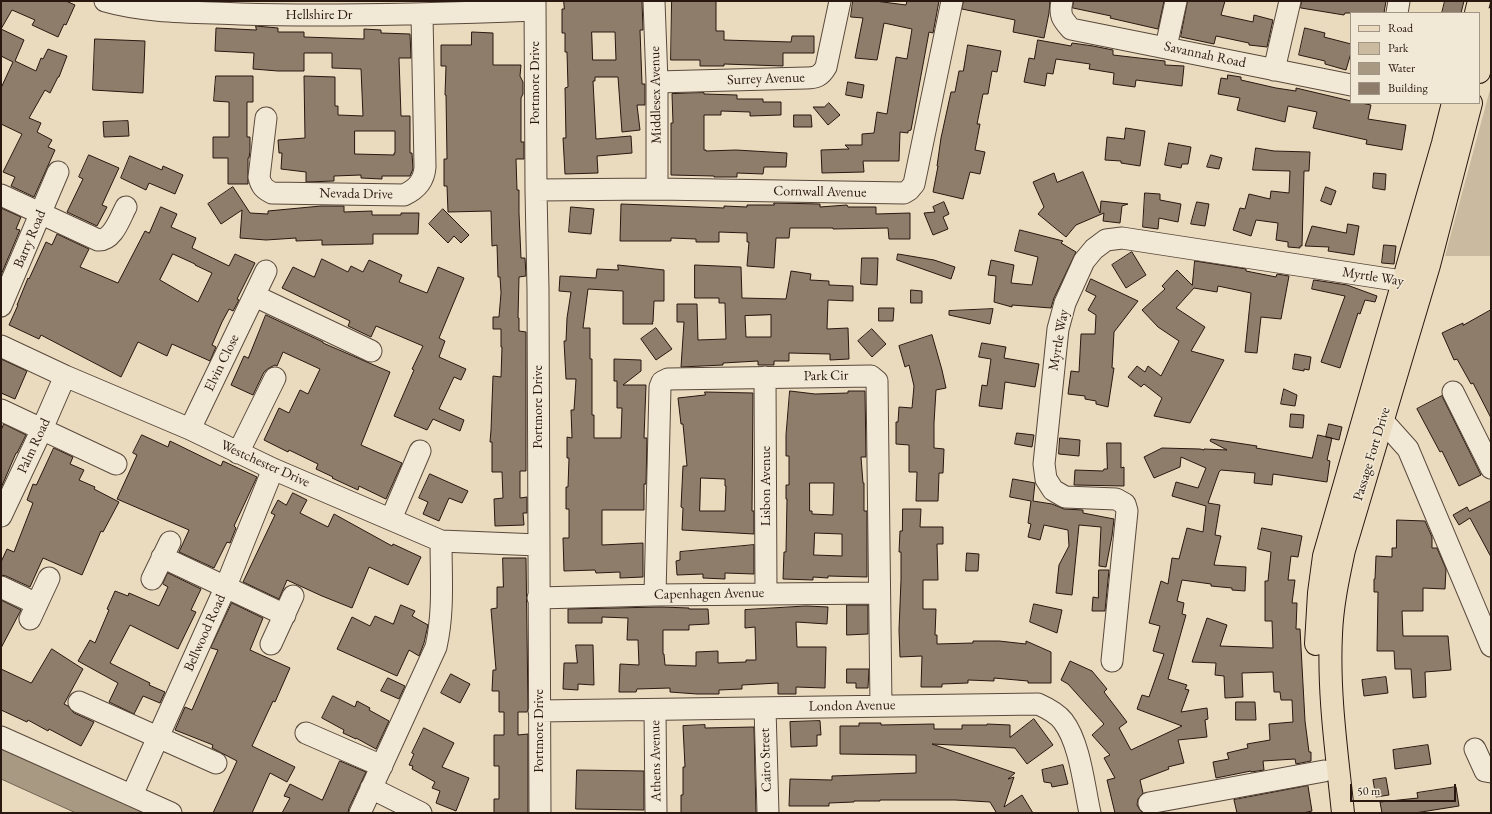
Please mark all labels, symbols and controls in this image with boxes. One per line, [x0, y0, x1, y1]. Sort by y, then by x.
street label: Hellshire Dr [286, 7, 352, 23]
legend [1350, 12, 1480, 104]
text: Road [1388, 20, 1413, 36]
street label: Savannah Road [1163, 38, 1247, 72]
text: Park [1388, 40, 1408, 56]
street label: Portmore Drive [527, 41, 543, 125]
street label: Middlesex Avenue [647, 46, 665, 144]
text: Water [1388, 60, 1415, 76]
street label: Surrey Avenue [727, 69, 805, 89]
text: Building [1388, 80, 1428, 96]
street label: Cornwall Avenue [773, 183, 867, 201]
street label: Nevada Drive [319, 185, 393, 203]
street label: Barry Road [10, 207, 50, 271]
street label: Myrtle Way [1341, 264, 1405, 290]
street label: Myrtle Way [1045, 308, 1073, 372]
street label: Elvin Close [201, 332, 243, 394]
street label: Portmore Drive [530, 365, 546, 449]
street label: Park Cir [804, 367, 848, 385]
street label: Passage Fort Drive [1350, 405, 1394, 503]
street label: Palm Road [14, 416, 54, 476]
street label: Westchester Drive [218, 437, 312, 491]
street label: Lisbon Avenue [758, 446, 774, 526]
street label: Capenhagen Avenue [654, 585, 764, 603]
street label: Bellwood Road [181, 592, 229, 674]
street label: Portmore Drive [531, 689, 547, 773]
street label: London Avenue [808, 697, 896, 715]
street label: Athens Avenue [647, 720, 665, 802]
street label: Cairo Street [756, 728, 776, 792]
scale bar [1352, 776, 1458, 802]
text: 50 m [1357, 783, 1380, 799]

